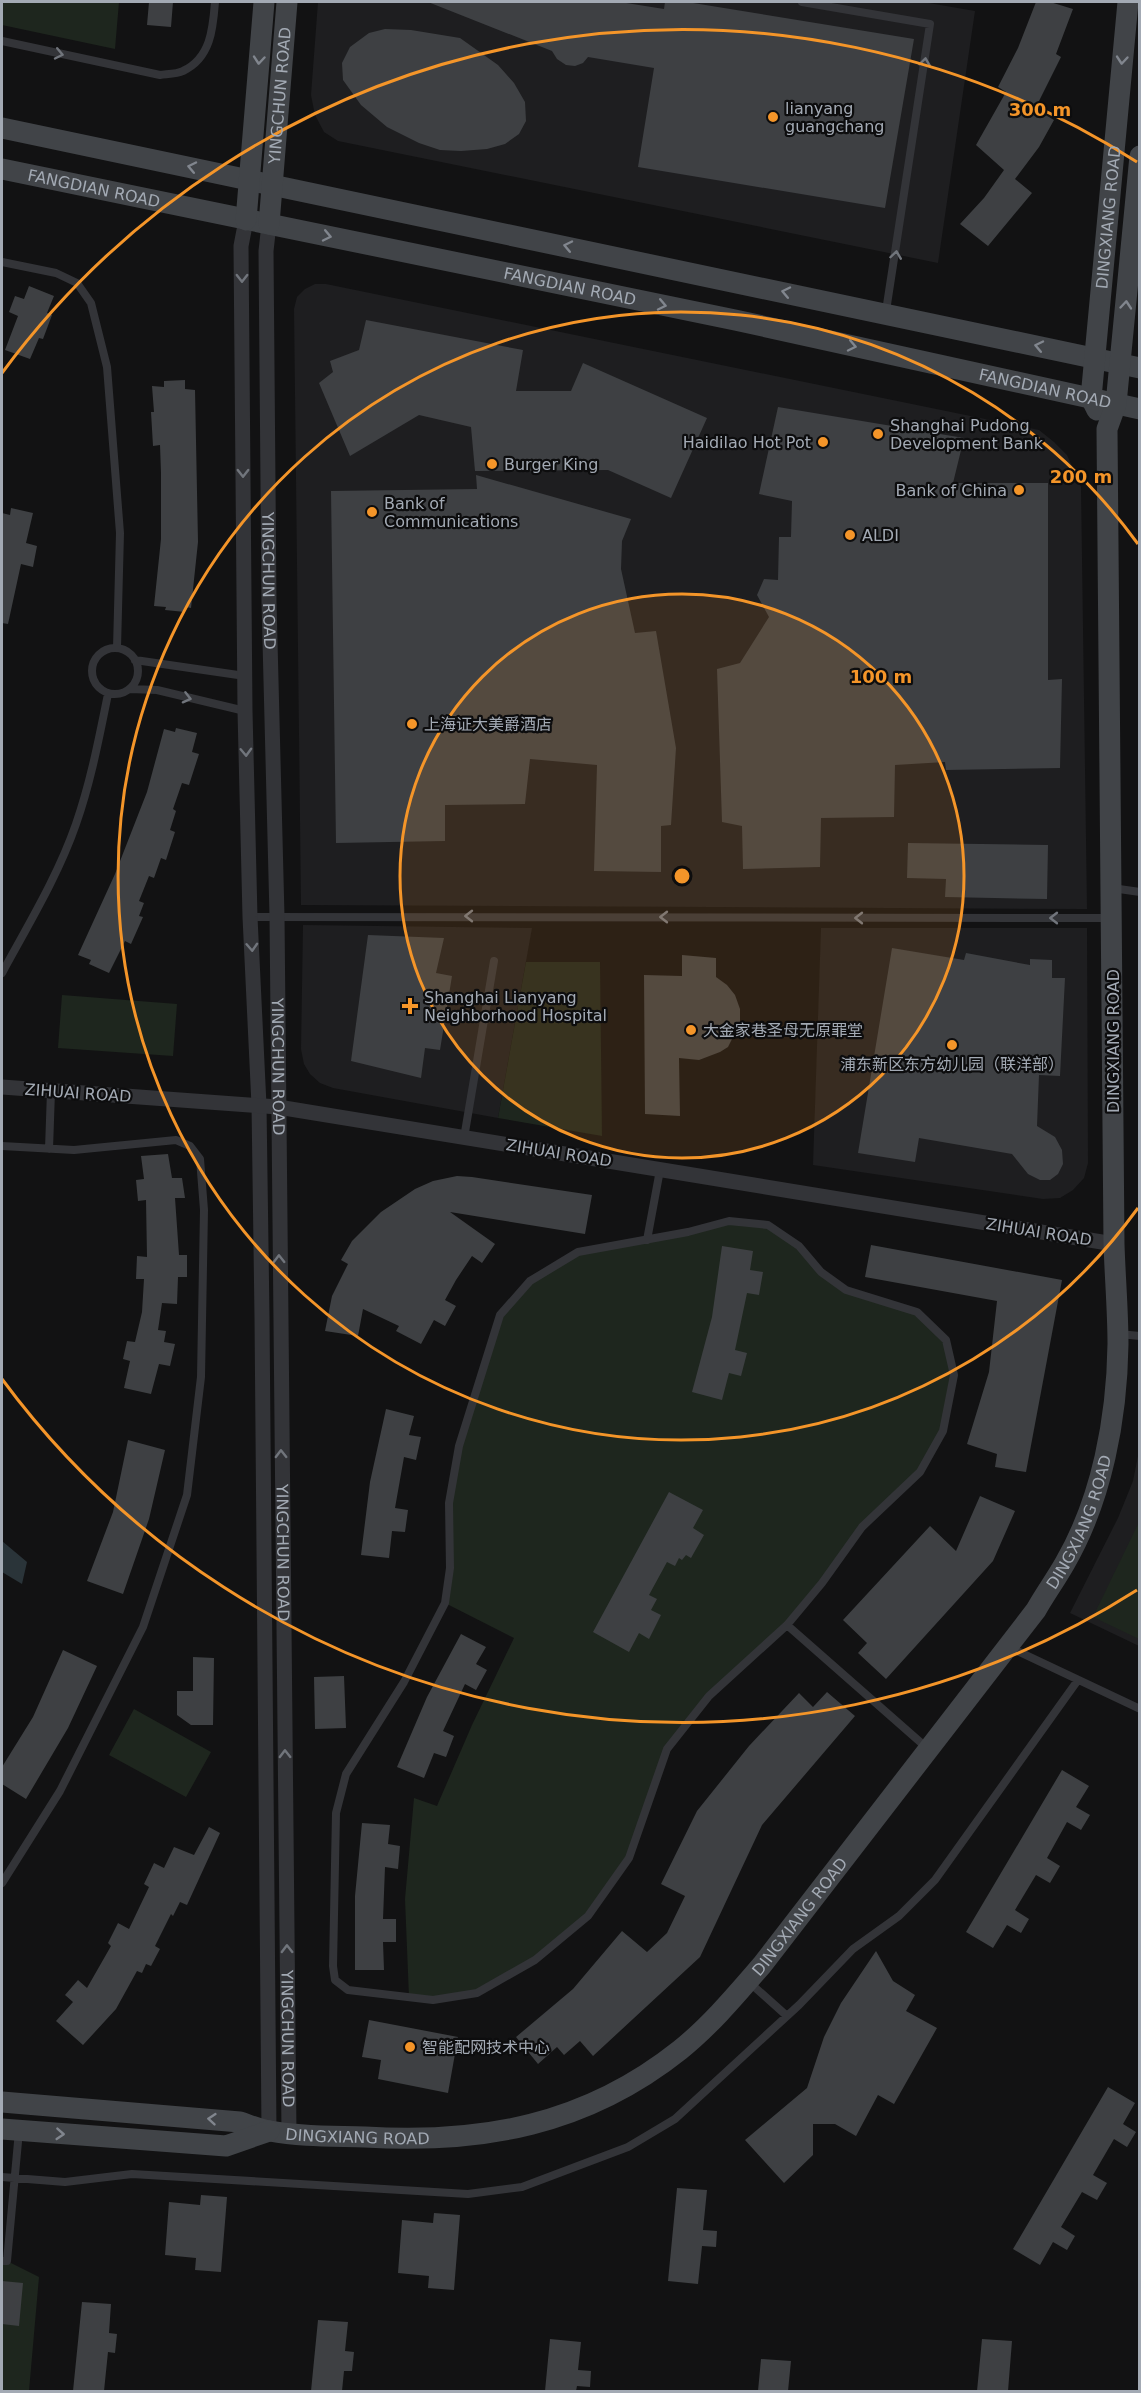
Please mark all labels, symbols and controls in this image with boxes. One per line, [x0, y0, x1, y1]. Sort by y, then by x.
street label: YINGCHUN ROAD [264, 26, 294, 166]
one-way arrow [53, 46, 63, 59]
one-way arrow [253, 55, 266, 64]
one-way arrow [1116, 55, 1129, 64]
one-way arrow [918, 58, 930, 67]
place label: lianyang guangchang [785, 99, 884, 136]
text: 300 m [1009, 99, 1071, 120]
marker: lianyang guangchang [766, 110, 780, 124]
street label: DINGXIANG ROAD [1092, 145, 1124, 290]
one-way arrow [187, 161, 197, 174]
street label: FANGDIAN ROAD [26, 165, 162, 211]
one-way arrow [321, 229, 331, 242]
one-way arrow [563, 240, 573, 253]
one-way arrow [889, 251, 902, 261]
street label: FANGDIAN ROAD [502, 263, 638, 309]
one-way arrow [235, 273, 248, 282]
one-way arrow [782, 286, 792, 299]
one-way arrow [656, 298, 666, 311]
one-way arrow [1119, 300, 1132, 309]
one-way arrow [847, 339, 857, 352]
one-way arrow [1034, 340, 1044, 353]
street label: FANGDIAN ROAD [977, 364, 1113, 412]
place label: Shanghai Pudong Development Bank [890, 416, 1044, 453]
marker: Shanghai Pudong Development Bank [871, 427, 885, 441]
place label: Haidilao Hot Pot [683, 433, 811, 452]
marker: Haidilao Hot Pot [816, 435, 830, 449]
place label: Burger King [504, 455, 598, 474]
marker: Burger King [485, 457, 499, 471]
text: 200 m [1050, 466, 1112, 487]
one-way arrow [237, 468, 249, 477]
place label: Bank of China [896, 481, 1007, 500]
marker: Bank of China [1012, 483, 1026, 497]
place label: Bank of Communications [384, 494, 518, 531]
marker: Bank of Communications [365, 505, 379, 519]
street label: YINGCHUN ROAD [259, 511, 280, 650]
place label: ALDI [862, 526, 899, 545]
marker: ALDI [843, 528, 857, 542]
text: 100 m [850, 666, 912, 687]
one-way arrow [182, 690, 192, 703]
place label: 上海证大美爵酒店 [424, 715, 552, 734]
marker: 上海证大美爵酒店 [405, 717, 419, 731]
one-way arrow [240, 747, 253, 756]
centre of rings [672, 866, 692, 886]
one-way arrow [464, 910, 473, 923]
one-way arrow [659, 911, 668, 923]
one-way arrow [854, 912, 863, 924]
one-way arrow [1049, 912, 1058, 924]
one-way arrow [245, 942, 258, 951]
street label: DINGXIANG ROAD [1104, 969, 1123, 1113]
place label: Shanghai Lianyang Neighborhood Hospital [424, 988, 607, 1025]
street label: YINGCHUN ROAD [268, 997, 289, 1136]
marker: Shanghai Lianyang Neighborhood Hospital [401, 997, 419, 1015]
place label: 大金家巷圣母无原罪堂 [703, 1021, 863, 1040]
marker: 大金家巷圣母无原罪堂 [684, 1023, 698, 1037]
marker: 浦东新区东方幼儿园（联洋部） [945, 1038, 959, 1052]
place label: 浦东新区东方幼儿园（联洋部） [840, 1055, 1064, 1074]
street label: ZIHUAI ROAD [24, 1080, 132, 1106]
street label: ZIHUAI ROAD [505, 1135, 613, 1171]
street label: ZIHUAI ROAD [985, 1214, 1093, 1250]
one-way arrow [273, 1254, 285, 1263]
one-way arrow [275, 1449, 287, 1458]
street label: DINGXIANG ROAD [1042, 1453, 1115, 1592]
street label: YINGCHUN ROAD [273, 1483, 293, 1622]
one-way arrow [279, 1749, 291, 1758]
street label: DINGXIANG ROAD [748, 1854, 851, 1979]
one-way arrow [281, 1944, 293, 1953]
street label: YINGCHUN ROAD [278, 1969, 298, 2108]
place label: 智能配网技术中心 [422, 2038, 550, 2057]
marker: 智能配网技术中心 [403, 2040, 417, 2054]
one-way arrow [207, 2113, 216, 2126]
street label: DINGXIANG ROAD [284, 2124, 430, 2148]
one-way arrow [55, 2127, 64, 2140]

